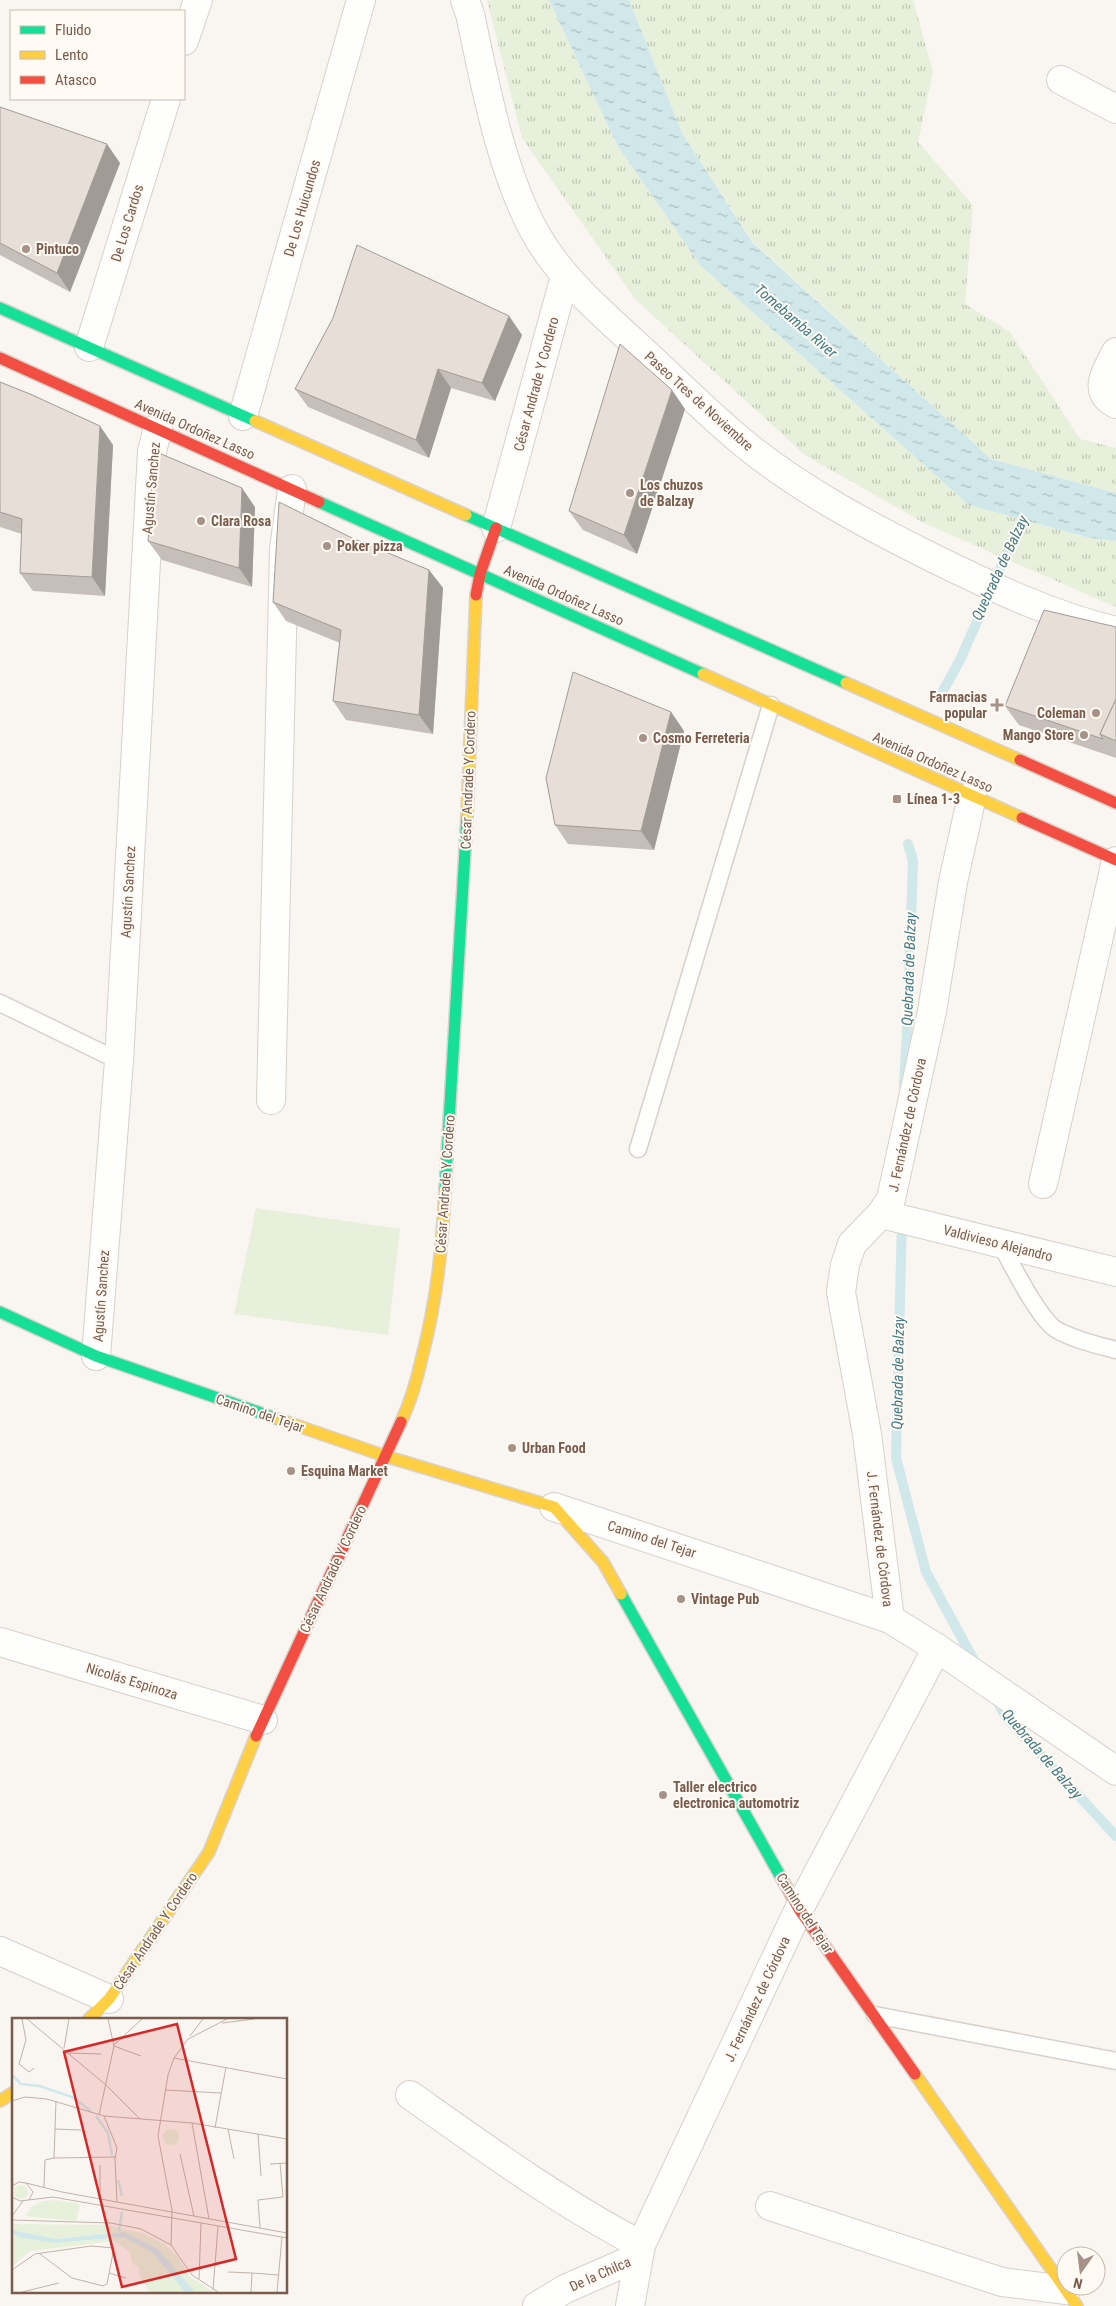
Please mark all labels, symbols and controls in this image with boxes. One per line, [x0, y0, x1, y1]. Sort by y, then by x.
legend [10, 10, 185, 100]
text: Fluido [55, 21, 91, 39]
text: Lento [55, 46, 88, 64]
text: Atasco [55, 71, 96, 89]
street label: De Los Huicundos [281, 158, 323, 258]
street label: De Los Cardos [108, 182, 146, 264]
place label: Pintuco [36, 241, 79, 257]
marker: Pintuco [20, 243, 32, 255]
water label: Tomebamba River [751, 280, 841, 362]
street label: César Andrade Y Cordero [510, 315, 562, 453]
street label: Paseo Tres de Noviembre [641, 348, 757, 454]
street label: Avenida Ordoñez Lasso [133, 395, 257, 463]
street label: Agustín Sanchez [139, 441, 163, 535]
place label: Los chuzos de Balzay [640, 477, 703, 509]
marker: Los chuzos de Balzay [624, 487, 636, 499]
water label: Quebrada de Balzay [968, 512, 1033, 623]
place label: Clara Rosa [211, 513, 271, 529]
marker: Clara Rosa [195, 515, 207, 527]
place label: Poker pizza [337, 538, 403, 554]
marker: Poker pizza [321, 540, 333, 552]
street label: Avenida Ordoñez Lasso [502, 561, 626, 629]
place label: Farmacias popular [929, 689, 987, 721]
marker: Farmacias popular [991, 699, 1003, 711]
place label: Coleman [1037, 705, 1086, 721]
marker: Coleman [1090, 707, 1102, 719]
street label: César Andrade Y Cordero [458, 710, 478, 850]
place label: Mango Store [1003, 727, 1074, 743]
street label: Avenida Ordoñez Lasso [871, 728, 995, 796]
marker: Mango Store [1078, 729, 1090, 741]
place label: Cosmo Ferreteria [653, 730, 750, 746]
marker: Cosmo Ferreteria [637, 732, 649, 744]
place label: Línea 1-3 [907, 791, 960, 807]
marker: Línea 1-3 [891, 793, 903, 805]
street label: Agustín Sanchez [118, 846, 138, 938]
water label: Quebrada de Balzay [898, 911, 920, 1026]
street label: J. Fernández de Córdova [885, 1057, 929, 1193]
street label: César Andrade Y Cordero [432, 1114, 458, 1254]
street label: Valdivieso Alejandro [941, 1222, 1055, 1264]
street label: Agustín Sanchez [90, 1249, 112, 1343]
water label: Quebrada de Balzay [888, 1315, 908, 1430]
street label: Camino del Tejar [214, 1390, 306, 1436]
place label: Urban Food [522, 1440, 586, 1456]
marker: Urban Food [506, 1442, 518, 1454]
place label: Esquina Market [301, 1463, 388, 1479]
marker: Esquina Market [285, 1465, 297, 1477]
street label: J. Fernández de Córdova [864, 1470, 896, 1608]
street label: César Andrade Y Cordero [296, 1503, 370, 1635]
street label: Camino del Tejar [606, 1517, 698, 1561]
place label: Vintage Pub [691, 1591, 759, 1607]
marker: Vintage Pub [675, 1593, 687, 1605]
street label: Nicolás Espinoza [84, 1659, 180, 1703]
water label: Quebrada de Balzay [998, 1705, 1087, 1803]
place label: Taller electrico electronica automotriz [673, 1779, 799, 1811]
marker: Taller electrico electronica automotriz [657, 1789, 669, 1801]
street label: César Andrade Y Cordero [110, 1869, 200, 1993]
street label: Camino del Tejar [773, 1870, 837, 1956]
street label: J. Fernández de Córdova [721, 1934, 793, 2064]
inset map [12, 2018, 288, 2294]
north arrow [1056, 2246, 1106, 2296]
street label: De la Chilca [567, 2253, 633, 2295]
text: N [1072, 2275, 1084, 2292]

